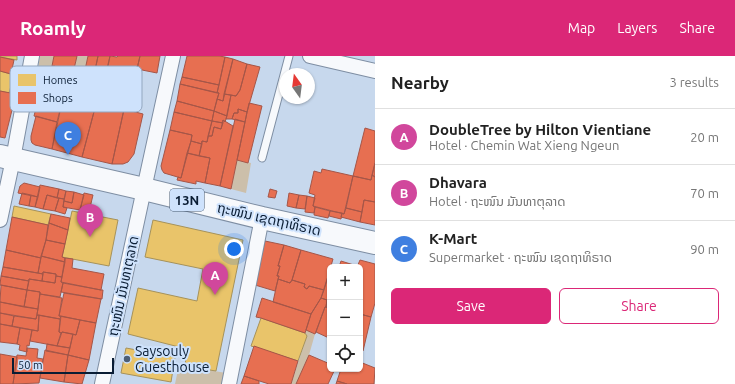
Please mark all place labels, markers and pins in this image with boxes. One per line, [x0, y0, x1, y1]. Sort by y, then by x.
pin: C [55, 122, 81, 155]
pin: B [77, 204, 103, 237]
pin: A [202, 262, 228, 295]
place label: Saysouly Guesthouse [135, 343, 210, 375]
marker: Saysouly Guesthouse [122, 354, 132, 364]

